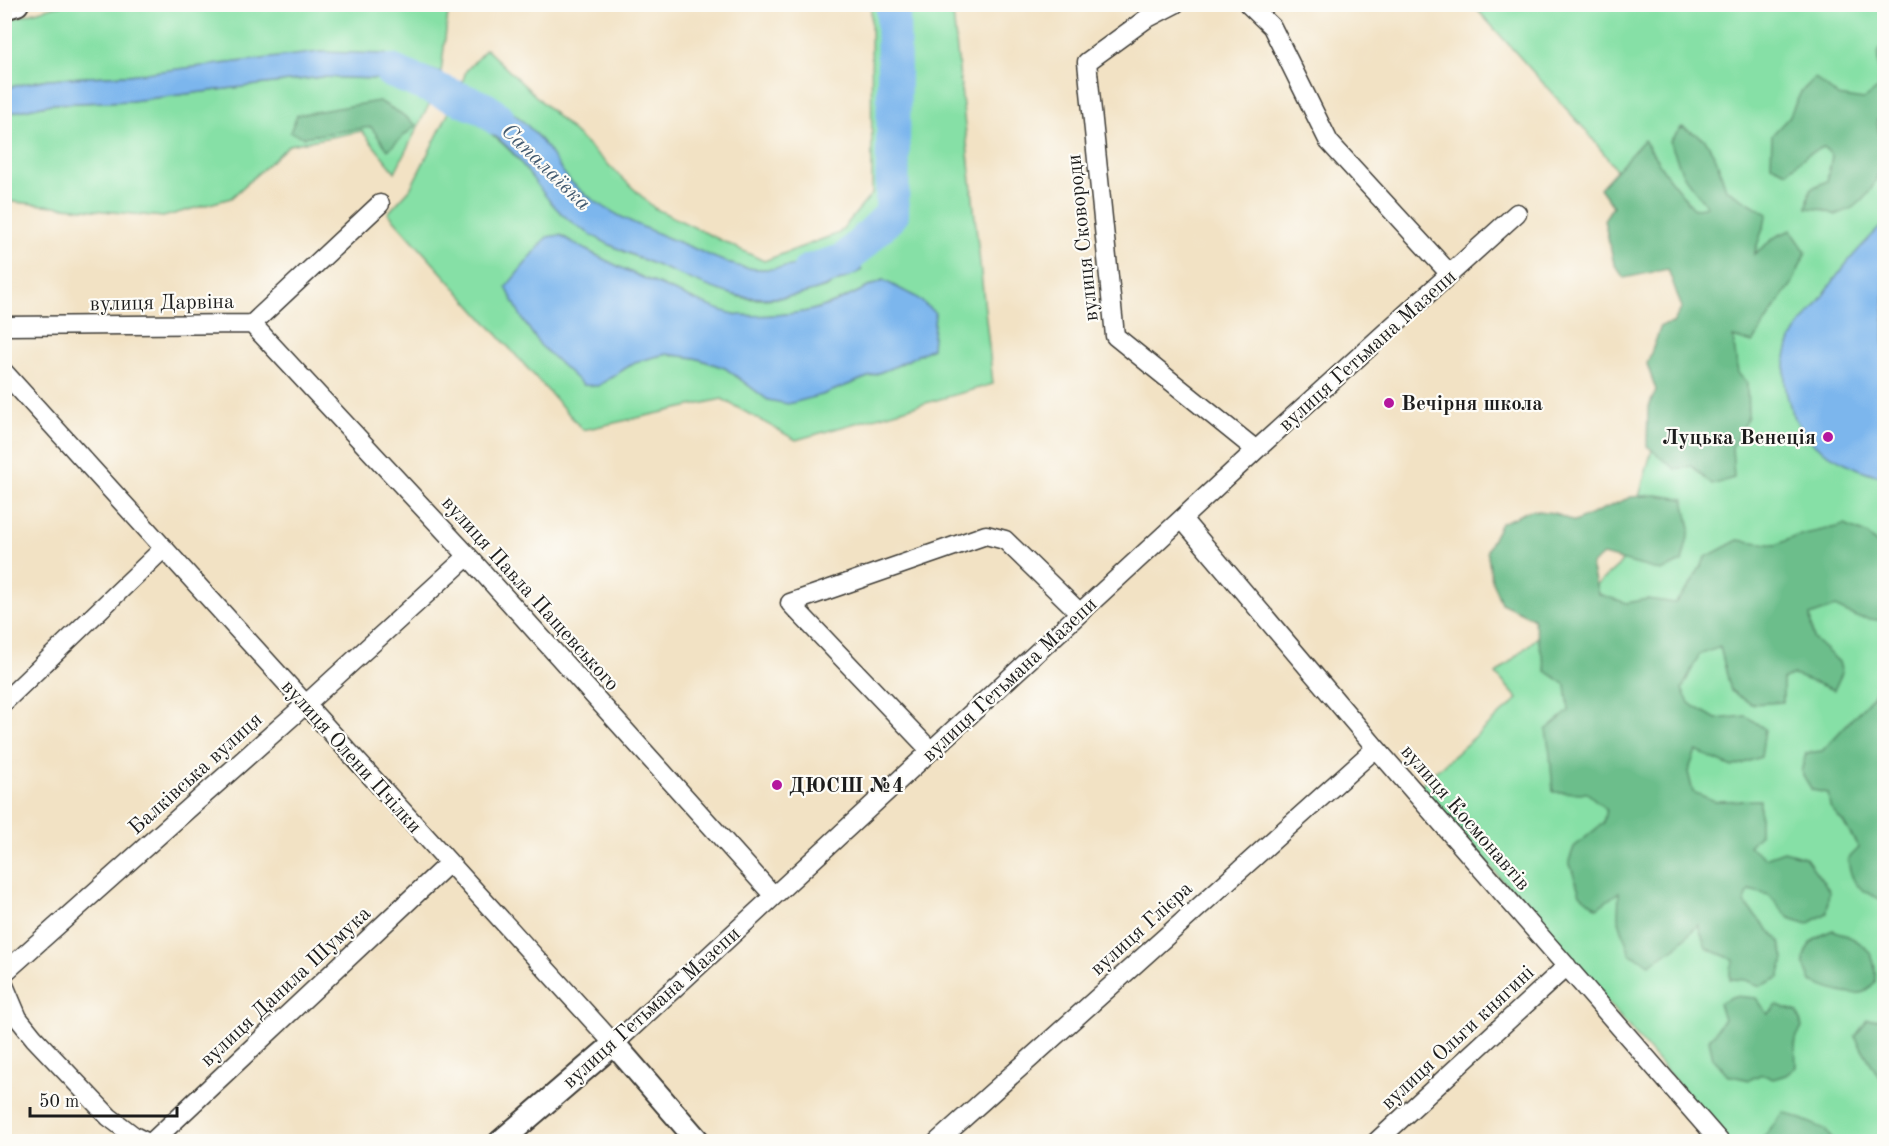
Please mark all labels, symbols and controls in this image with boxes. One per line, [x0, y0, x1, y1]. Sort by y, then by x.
water label: Сапалаївка [497, 120, 595, 215]
street label: вулиця Сковороди [1064, 153, 1103, 323]
street label: вулиця Гетьмана Мазепи [1275, 266, 1461, 436]
street label: вулиця Дарвіна [90, 292, 235, 315]
place label: Вечірня школа [1401, 394, 1543, 415]
marker: Вечірня школа [1382, 396, 1396, 410]
place label: Луцька Венеція [1662, 428, 1816, 449]
marker: Луцька Венеція [1821, 430, 1835, 444]
street label: вулиця Павла Пащевського [437, 493, 623, 695]
street label: вулиця Гетьмана Мазепи [919, 594, 1101, 766]
street label: вулиця Олени Пчілки [277, 676, 425, 838]
street label: Балківська вулиця [125, 709, 267, 839]
street label: вулиця Космонавтів [1396, 741, 1534, 895]
place label: ДЮСШ №4 [789, 776, 904, 797]
marker: ДЮСШ №4 [770, 778, 784, 792]
street label: вулиця Глієра [1087, 878, 1197, 980]
street label: вулиця Данила Шумука [197, 903, 375, 1071]
street label: вулиця Гетьмана Мазепи [559, 923, 745, 1093]
street label: вулиця Ольги княгині [1378, 962, 1538, 1114]
scale bar [30, 1080, 177, 1118]
text: 50 m [39, 1093, 79, 1111]

